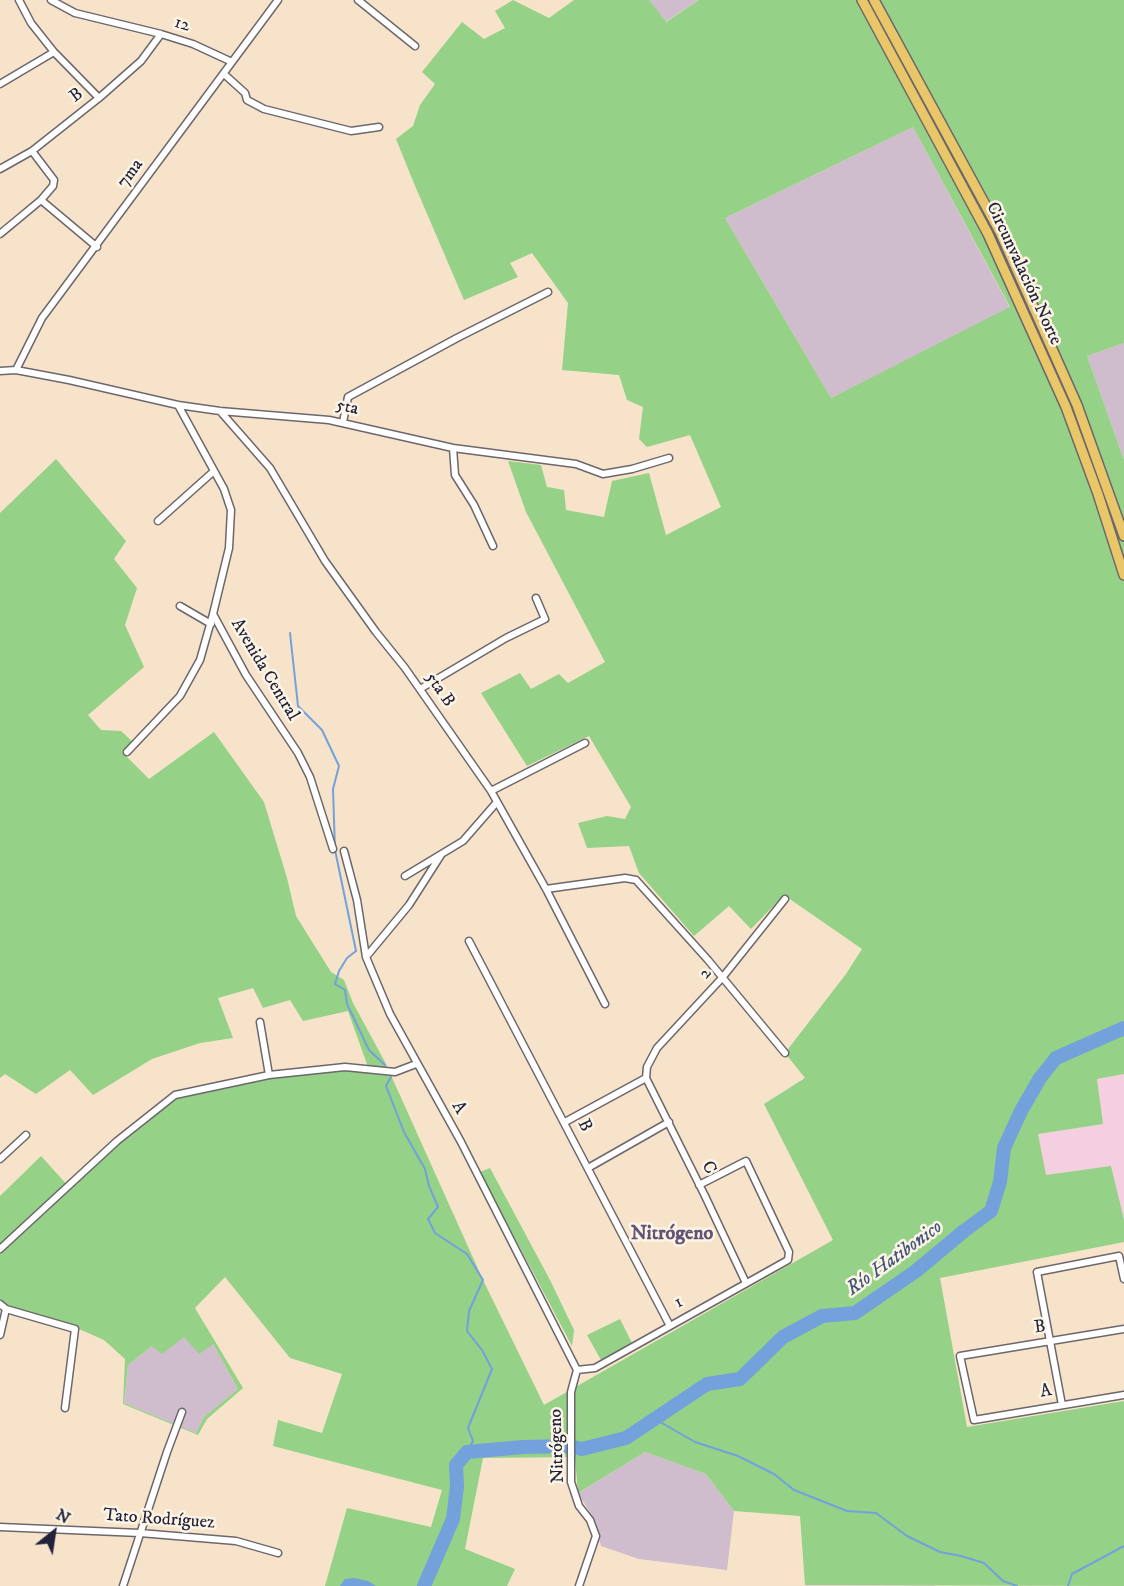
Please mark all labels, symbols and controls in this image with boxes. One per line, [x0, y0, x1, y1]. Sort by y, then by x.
street label: 12 [171, 12, 193, 38]
street label: B [66, 84, 88, 108]
street label: 7ma [113, 155, 149, 193]
street label: Circunvalación Norte [980, 199, 1066, 349]
street label: 5ta [334, 395, 360, 421]
street label: Avenida Central [225, 615, 303, 725]
street label: 5ta B [419, 668, 459, 712]
street label: 2 [695, 963, 717, 985]
street label: A [446, 1098, 470, 1118]
street label: B [572, 1116, 596, 1136]
street label: C [696, 1158, 720, 1178]
water label: Río Hatibonico [842, 1216, 948, 1302]
district label: Nitrógeno [631, 1223, 713, 1247]
street label: 1 [671, 1292, 687, 1314]
street label: B [1033, 1316, 1047, 1340]
street label: A [1038, 1380, 1054, 1404]
street label: Nitrógeno [546, 1408, 570, 1484]
north arrow [24, 1502, 84, 1562]
text: N [52, 1504, 74, 1528]
street label: Tato Rodríguez [103, 1505, 215, 1535]

